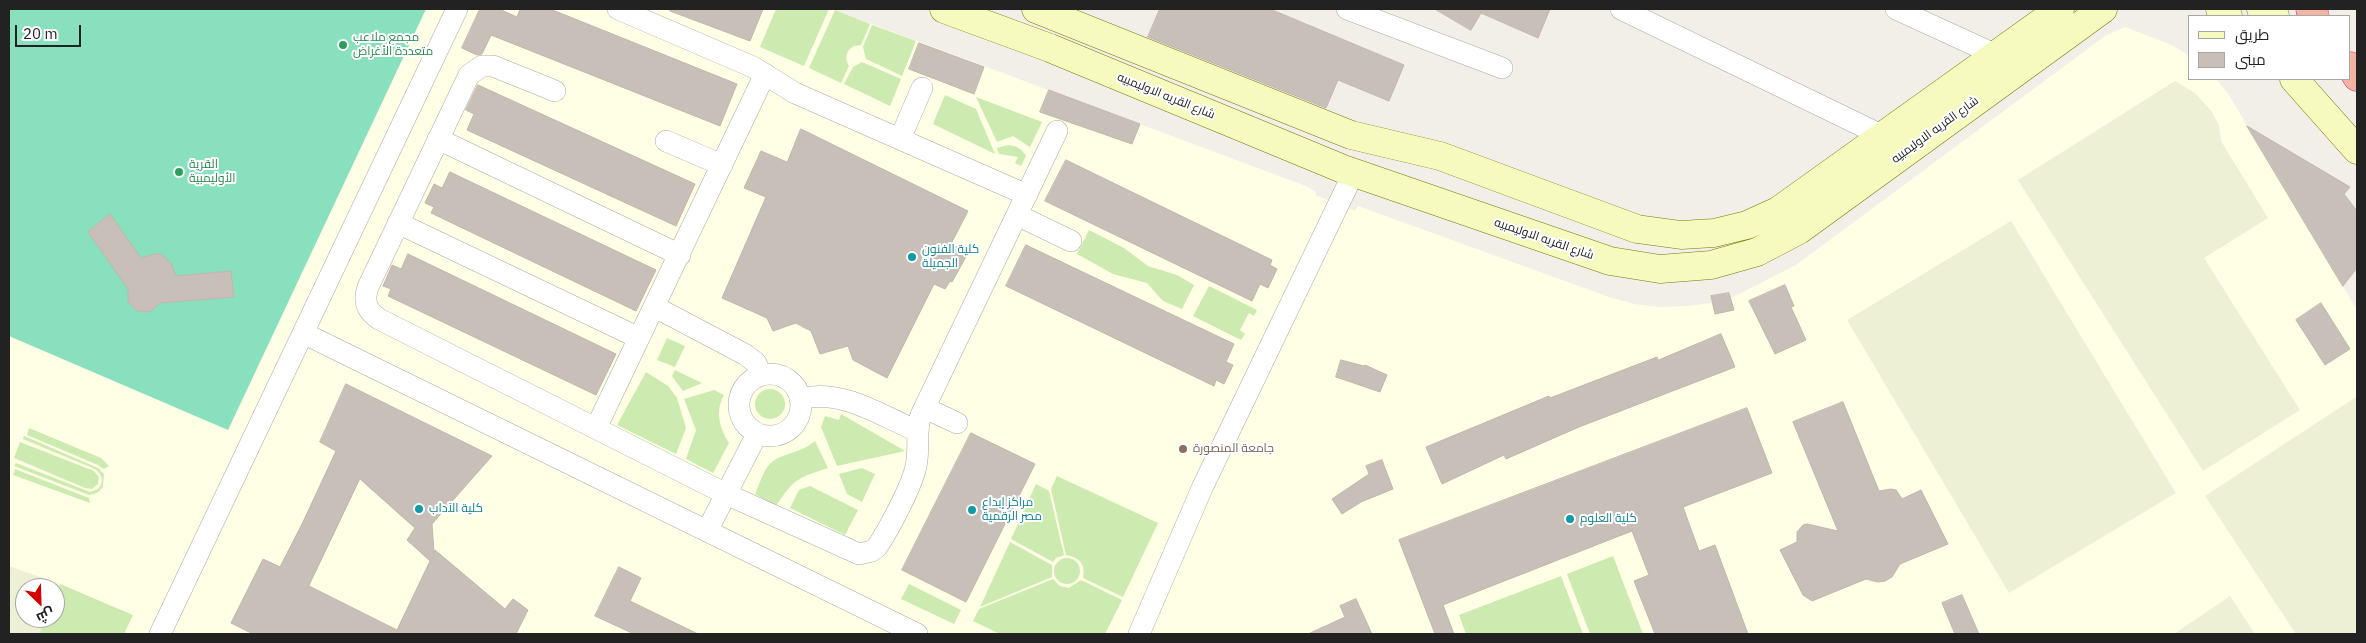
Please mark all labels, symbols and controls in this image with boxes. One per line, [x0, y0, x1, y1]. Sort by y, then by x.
scale bar [18, 15, 84, 47]
legend [2188, 15, 2351, 80]
text: 20 m [23, 24, 58, 43]
text: طريق [2235, 25, 2269, 44]
place label: مجمع ملاعب متعددة الأغراض [353, 31, 433, 59]
marker: مجمع ملاعب متعددة الأغراض [337, 39, 349, 51]
text: مبنى [2235, 50, 2266, 69]
street label: شارع القريه الاوليمبيه [1115, 70, 1217, 122]
street label: شارع القريه الاوليمبيه [1889, 94, 1981, 166]
place label: القرية الأوليمبية [189, 158, 235, 186]
marker: القرية الأوليمبية [173, 166, 185, 178]
street label: شارع القريه الاوليمبيه [1492, 215, 1596, 263]
place label: كلية الفنون الجميلة [922, 243, 979, 271]
marker: كلية الفنون الجميلة [906, 251, 918, 263]
place label: جامعة المنصورة [1193, 442, 1274, 456]
marker: جامعة المنصورة [1177, 443, 1189, 455]
place label: مراكز إبداع مصر الرقمية [982, 496, 1042, 524]
place label: كلية الآداب [429, 502, 483, 516]
marker: كلية الآداب [413, 503, 425, 515]
marker: مراكز إبداع مصر الرقمية [966, 504, 978, 516]
place label: كلية العلوم [1580, 512, 1637, 526]
marker: كلية العلوم [1564, 513, 1576, 525]
north arrow [15, 578, 65, 628]
text: ش [34, 604, 58, 628]

